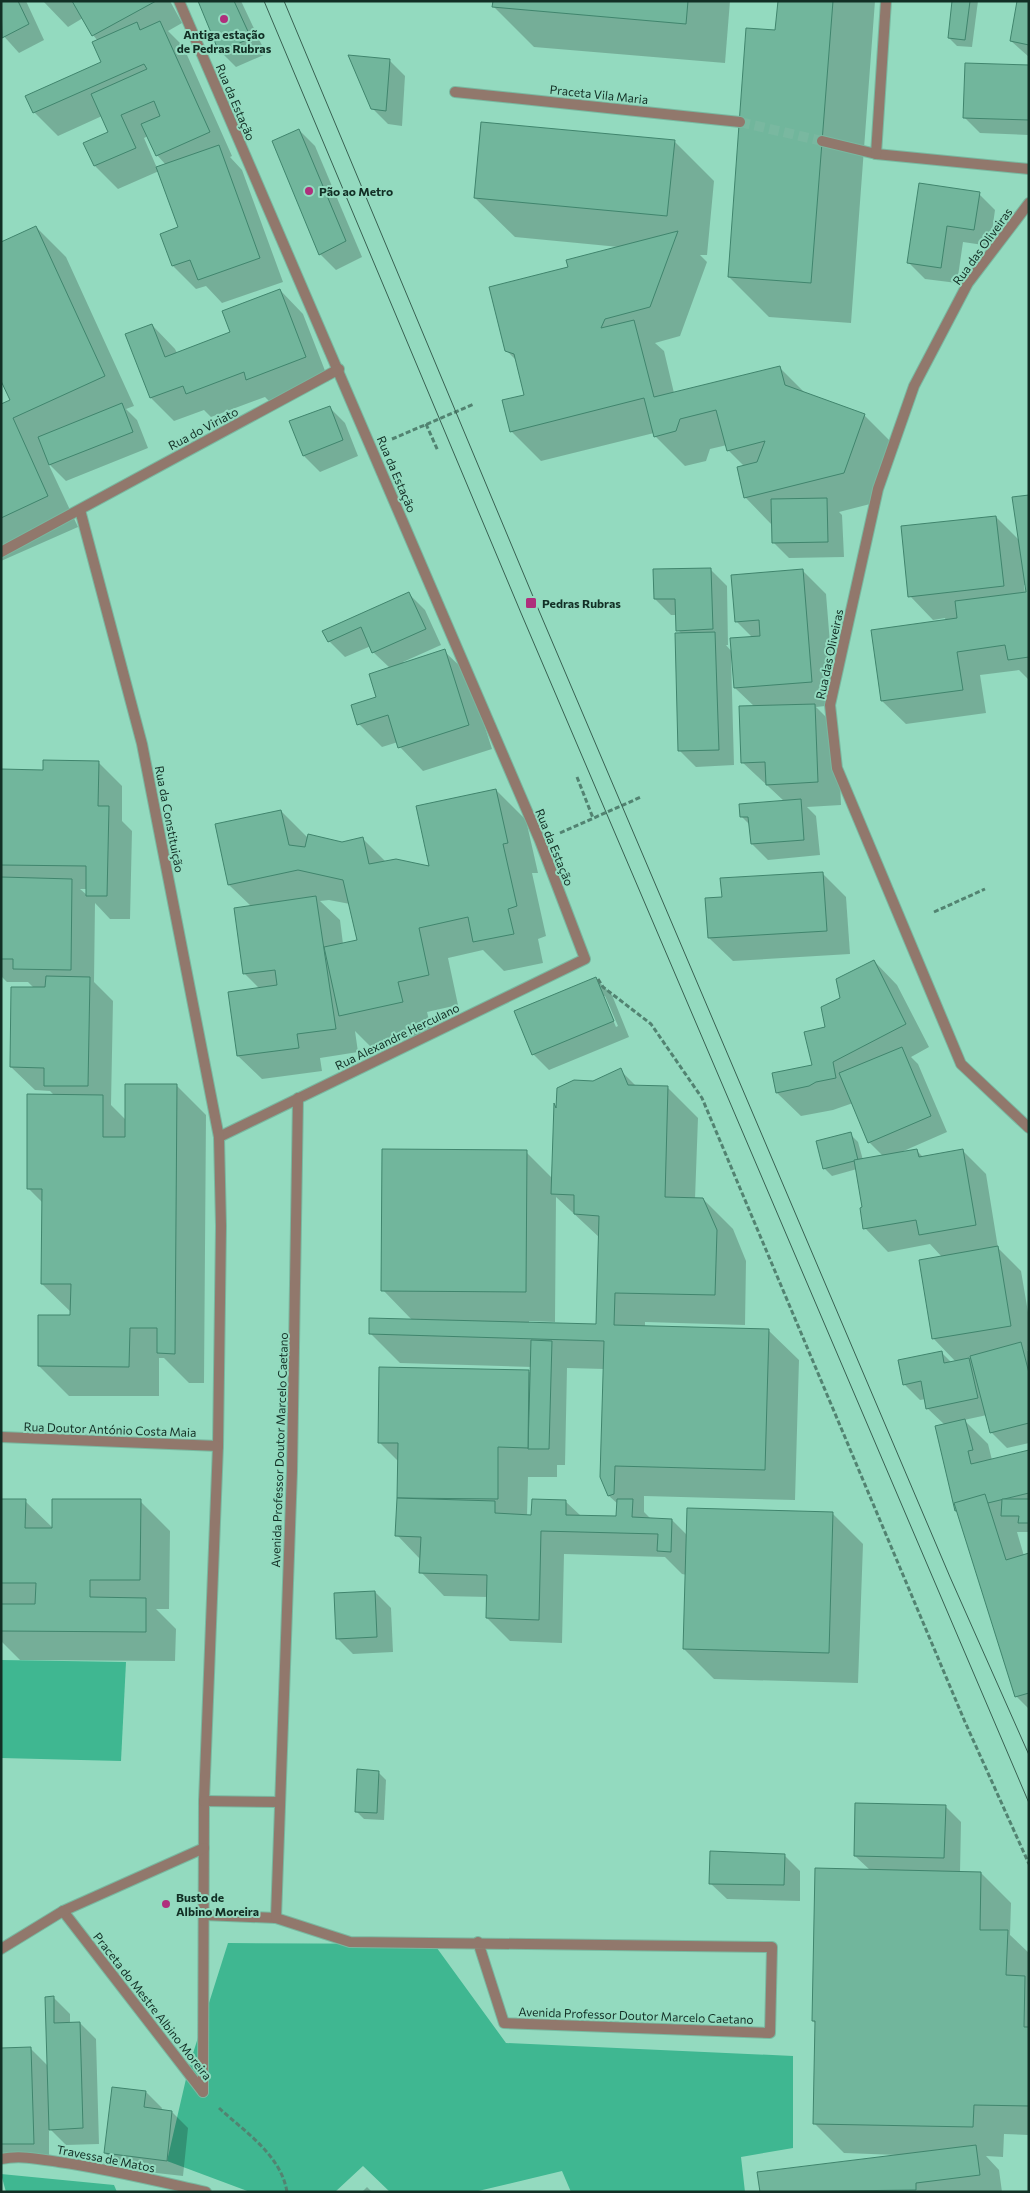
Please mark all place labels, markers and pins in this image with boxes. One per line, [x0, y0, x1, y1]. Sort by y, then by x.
marker: Antiga estação de Pedras Rubras [218, 13, 230, 25]
place label: Antiga estação de Pedras Rubras [177, 27, 272, 55]
place label: Pão ao Metro [319, 184, 393, 198]
marker: Pão ao Metro [303, 185, 315, 197]
marker: Pedras Rubras [524, 596, 538, 610]
place label: Pedras Rubras [542, 596, 621, 610]
place label: Busto de Albino Moreira [176, 1890, 259, 1918]
marker: Busto de Albino Moreira [160, 1898, 172, 1910]

